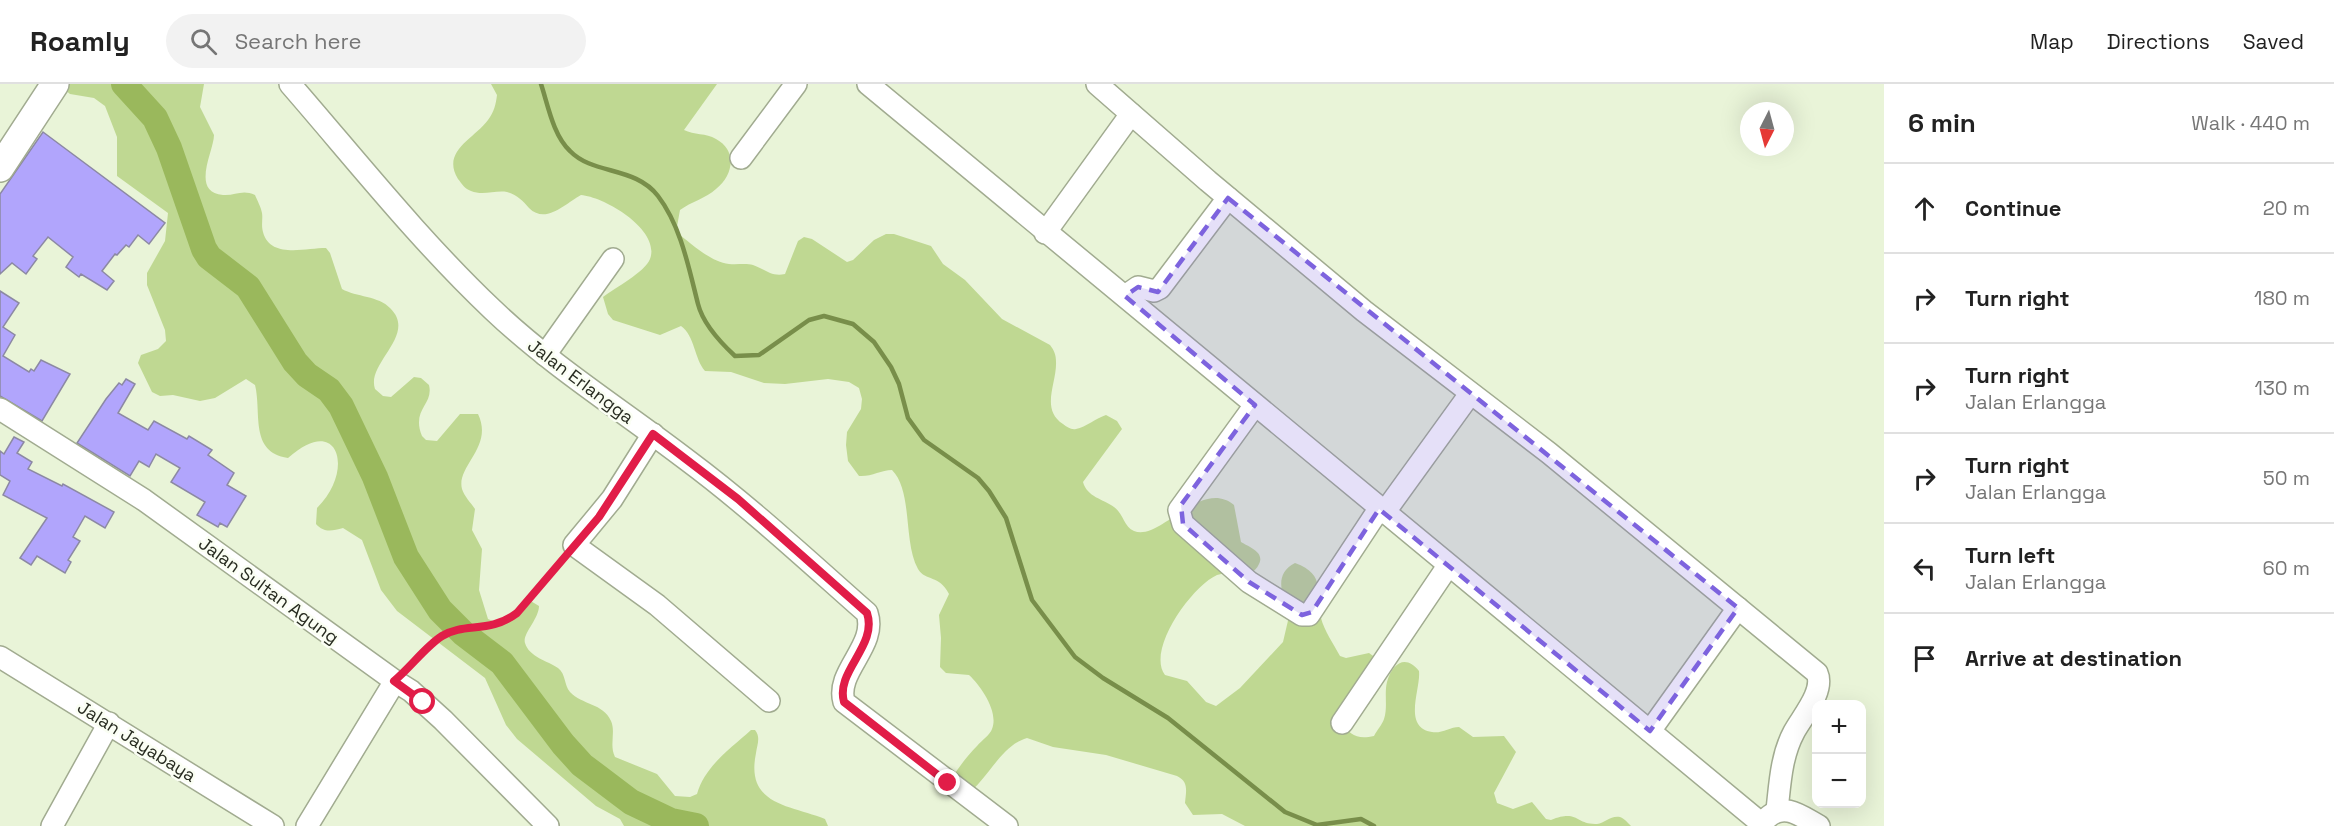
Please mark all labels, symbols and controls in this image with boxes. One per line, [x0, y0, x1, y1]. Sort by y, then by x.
search box [166, 14, 586, 68]
text: Roamly [30, 23, 130, 59]
icon: search [187, 25, 220, 58]
text: Search here [235, 27, 361, 55]
text: Map [2030, 28, 2074, 55]
text: Directions [2107, 28, 2210, 55]
text: Saved [2243, 28, 2304, 55]
north arrow [1740, 102, 1794, 156]
text: 6 min [1908, 106, 1976, 140]
text: Walk · 440 m [2191, 110, 2310, 136]
icon: ahead [1908, 192, 1941, 225]
text: Continue [1965, 194, 2061, 222]
text: 20 m [2263, 195, 2310, 221]
icon: right [1908, 282, 1941, 315]
text: Turn right [1965, 284, 2070, 312]
text: 180 m [2254, 285, 2310, 311]
street label: Jalan Erlangga [523, 334, 639, 428]
text: Turn right [1965, 361, 2070, 389]
icon: right [1908, 372, 1941, 405]
text: 130 m [2254, 375, 2310, 401]
text: Jalan Erlangga [1965, 389, 2106, 415]
text: Turn right [1965, 451, 2070, 479]
icon: right [1908, 462, 1941, 495]
text: 50 m [2263, 465, 2310, 491]
text: Jalan Erlangga [1965, 479, 2106, 505]
street label: Jalan Sultan Agung [194, 531, 344, 649]
text: Turn left [1965, 541, 2055, 569]
icon: left [1908, 552, 1941, 585]
text: 60 m [2263, 555, 2310, 581]
text: Jalan Erlangga [1965, 569, 2106, 595]
icon: arrive [1908, 642, 1941, 675]
text: Arrive at destination [1965, 644, 2182, 672]
route start [409, 688, 435, 714]
street label: Jalan Jayabaya [73, 695, 201, 787]
map controls [1812, 700, 1866, 808]
button: + [1812, 700, 1866, 754]
button: − [1812, 754, 1866, 808]
route end [934, 769, 960, 795]

